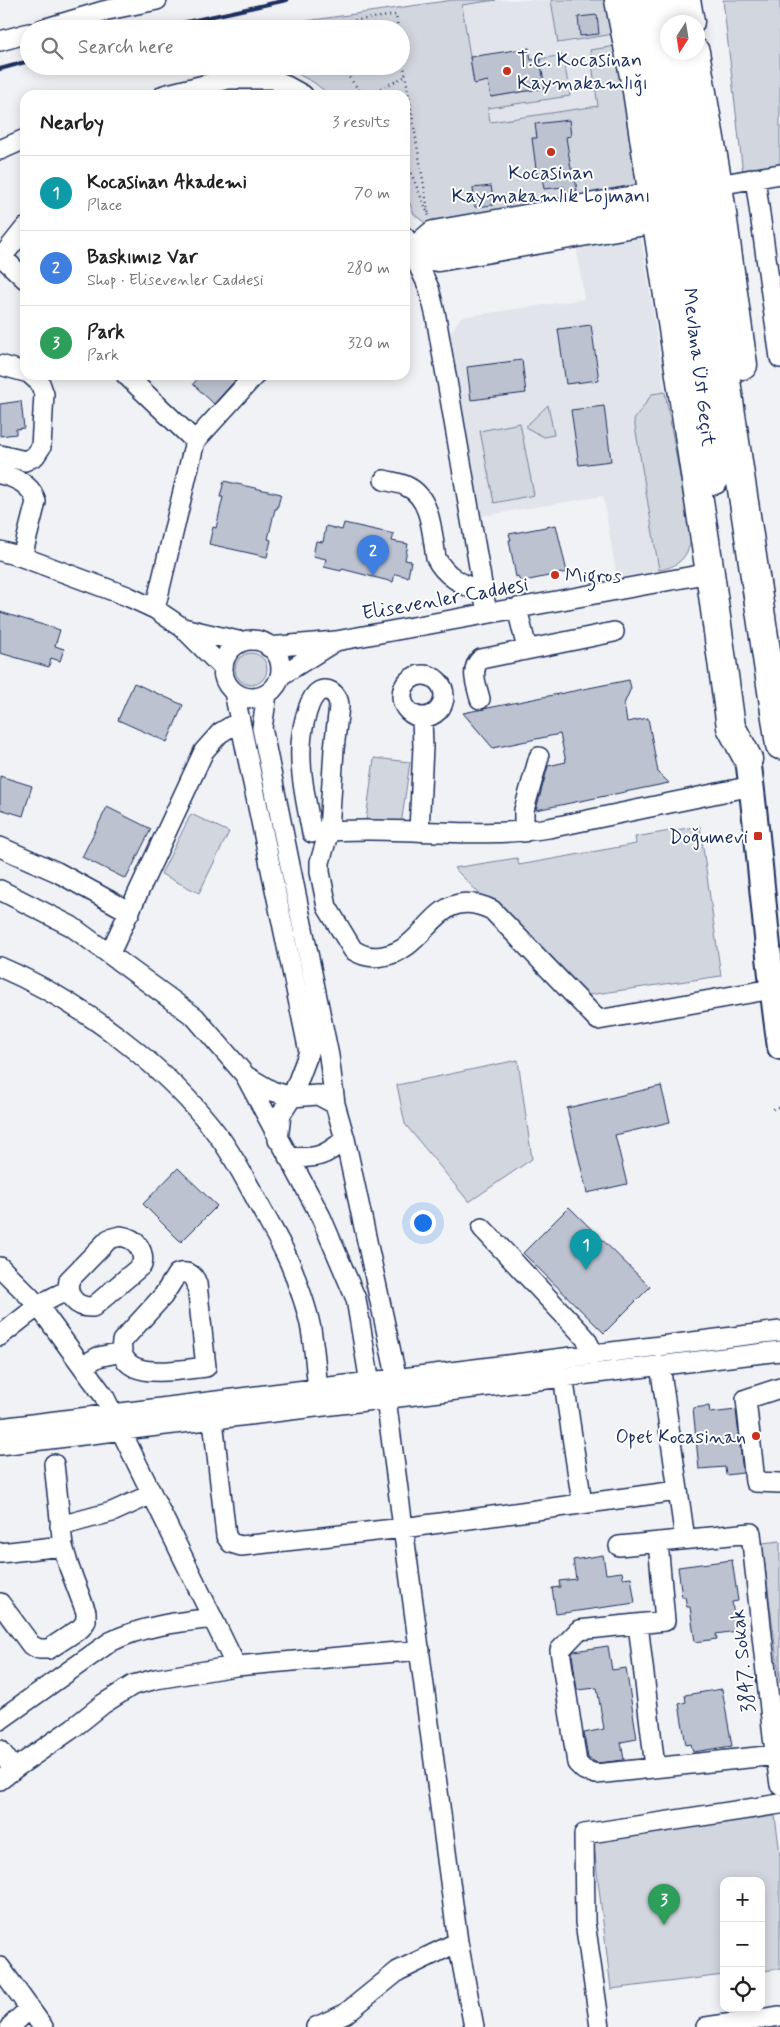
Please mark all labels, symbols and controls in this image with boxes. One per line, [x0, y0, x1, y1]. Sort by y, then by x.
north arrow [660, 15, 705, 60]
search box [20, 20, 410, 75]
icon: search [38, 34, 66, 62]
text: Search here [78, 35, 174, 60]
place label: T.C. Kocasinan Kaymakamlığı [517, 47, 648, 97]
marker: T.C. Kocasinan Kaymakamlığı [501, 65, 513, 77]
text: Nearby [40, 109, 104, 137]
text: 3 results [332, 112, 390, 133]
marker: Kocasinan Kaymakamlık Lojmanı [545, 146, 557, 158]
place label: Kocasinan Kaymakamlık Lojmanı [451, 160, 651, 210]
text: Kocasinan Akademi [87, 170, 247, 195]
text: 1 [52, 183, 60, 204]
text: 70 m [354, 183, 390, 204]
text: Place [87, 195, 122, 216]
text: Baskımız Var [87, 245, 198, 270]
text: 2 [52, 258, 60, 279]
text: 280 m [347, 258, 390, 279]
text: Shop · Elisevenler Caddesi [87, 270, 263, 291]
street label: Mevlana Üst Geçit [675, 286, 722, 448]
text: Park [87, 320, 125, 345]
text: 3 [52, 333, 60, 354]
text: 320 m [348, 333, 390, 354]
text: Park [87, 345, 119, 366]
pin: 2 [357, 535, 389, 576]
place label: Migros [565, 563, 621, 592]
marker: Migros [549, 569, 561, 581]
street label: Elisevenler Caddesi [360, 572, 531, 627]
place label: Doğumevi [669, 824, 748, 851]
marker: Doğumevi [752, 830, 764, 842]
your location [410, 1210, 436, 1236]
pin: 1 [570, 1229, 602, 1270]
place label: Opet Kocasinan [616, 1424, 746, 1451]
marker: Opet Kocasinan [750, 1430, 762, 1442]
street label: 3847. Sokak [725, 1608, 762, 1714]
map controls [720, 1877, 765, 2012]
button: + [720, 1877, 765, 1922]
pin: 3 [648, 1884, 680, 1925]
button: − [720, 1922, 765, 1967]
button: locate [720, 1967, 765, 2012]

